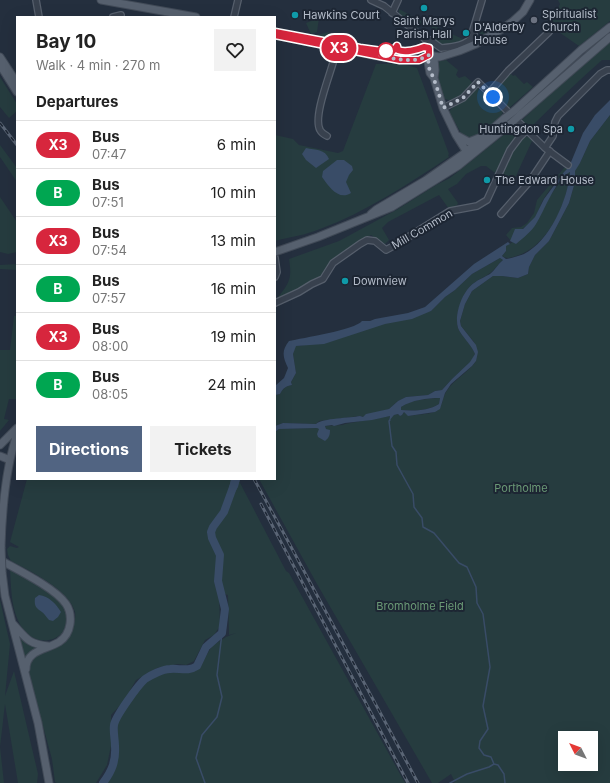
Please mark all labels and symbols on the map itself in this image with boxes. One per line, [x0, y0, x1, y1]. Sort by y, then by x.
marker: Saint Marys Parish Hall [419, 3, 429, 13]
place label: Spiritualist Church [542, 7, 597, 34]
place label: Hawkins Court [303, 8, 380, 22]
marker: Hawkins Court [290, 10, 300, 20]
place label: Saint Marys Parish Hall [393, 14, 455, 41]
marker: Spiritualist Church [529, 15, 539, 25]
place label: D'Alderby House [474, 20, 525, 47]
marker: D'Alderby House [461, 28, 471, 38]
line badge: X3 [321, 35, 357, 61]
unlabelled marker [377, 42, 395, 60]
your location [483, 87, 503, 107]
place label: Huntingdon Spa [479, 122, 563, 136]
marker: Huntingdon Spa [566, 124, 576, 134]
place label: The Edward House [495, 173, 594, 187]
marker: The Edward House [482, 175, 492, 185]
street label: Mill Common [389, 206, 455, 252]
place label: Downview [353, 274, 407, 288]
marker: Downview [340, 276, 350, 286]
park label: Portholme [494, 481, 548, 495]
park label: Bromholme Field [376, 599, 464, 613]
north arrow [558, 731, 598, 771]

